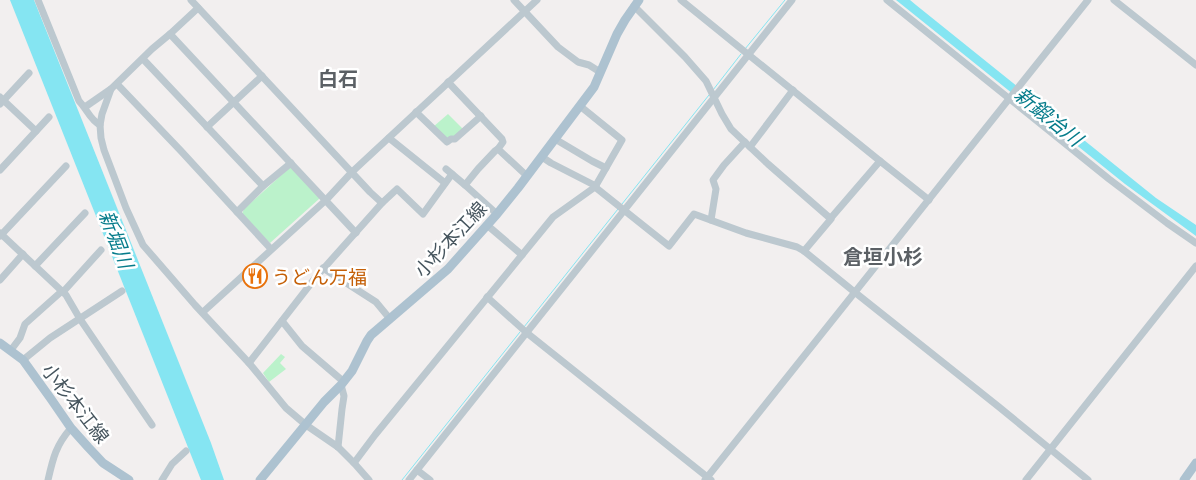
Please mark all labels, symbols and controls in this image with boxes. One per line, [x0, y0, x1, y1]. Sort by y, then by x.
district label: 白石 [318, 66, 358, 90]
water label: 新鍛冶川 [1010, 82, 1089, 152]
street label: 小杉本江線 [409, 196, 491, 282]
water label: 新堀川 [95, 207, 140, 273]
district label: 倉垣小杉 [843, 244, 923, 268]
restaurant icon: うどん万福 [242, 263, 268, 289]
place label: うどん万福 [272, 265, 367, 288]
street label: 小杉本江線 [38, 358, 114, 448]

